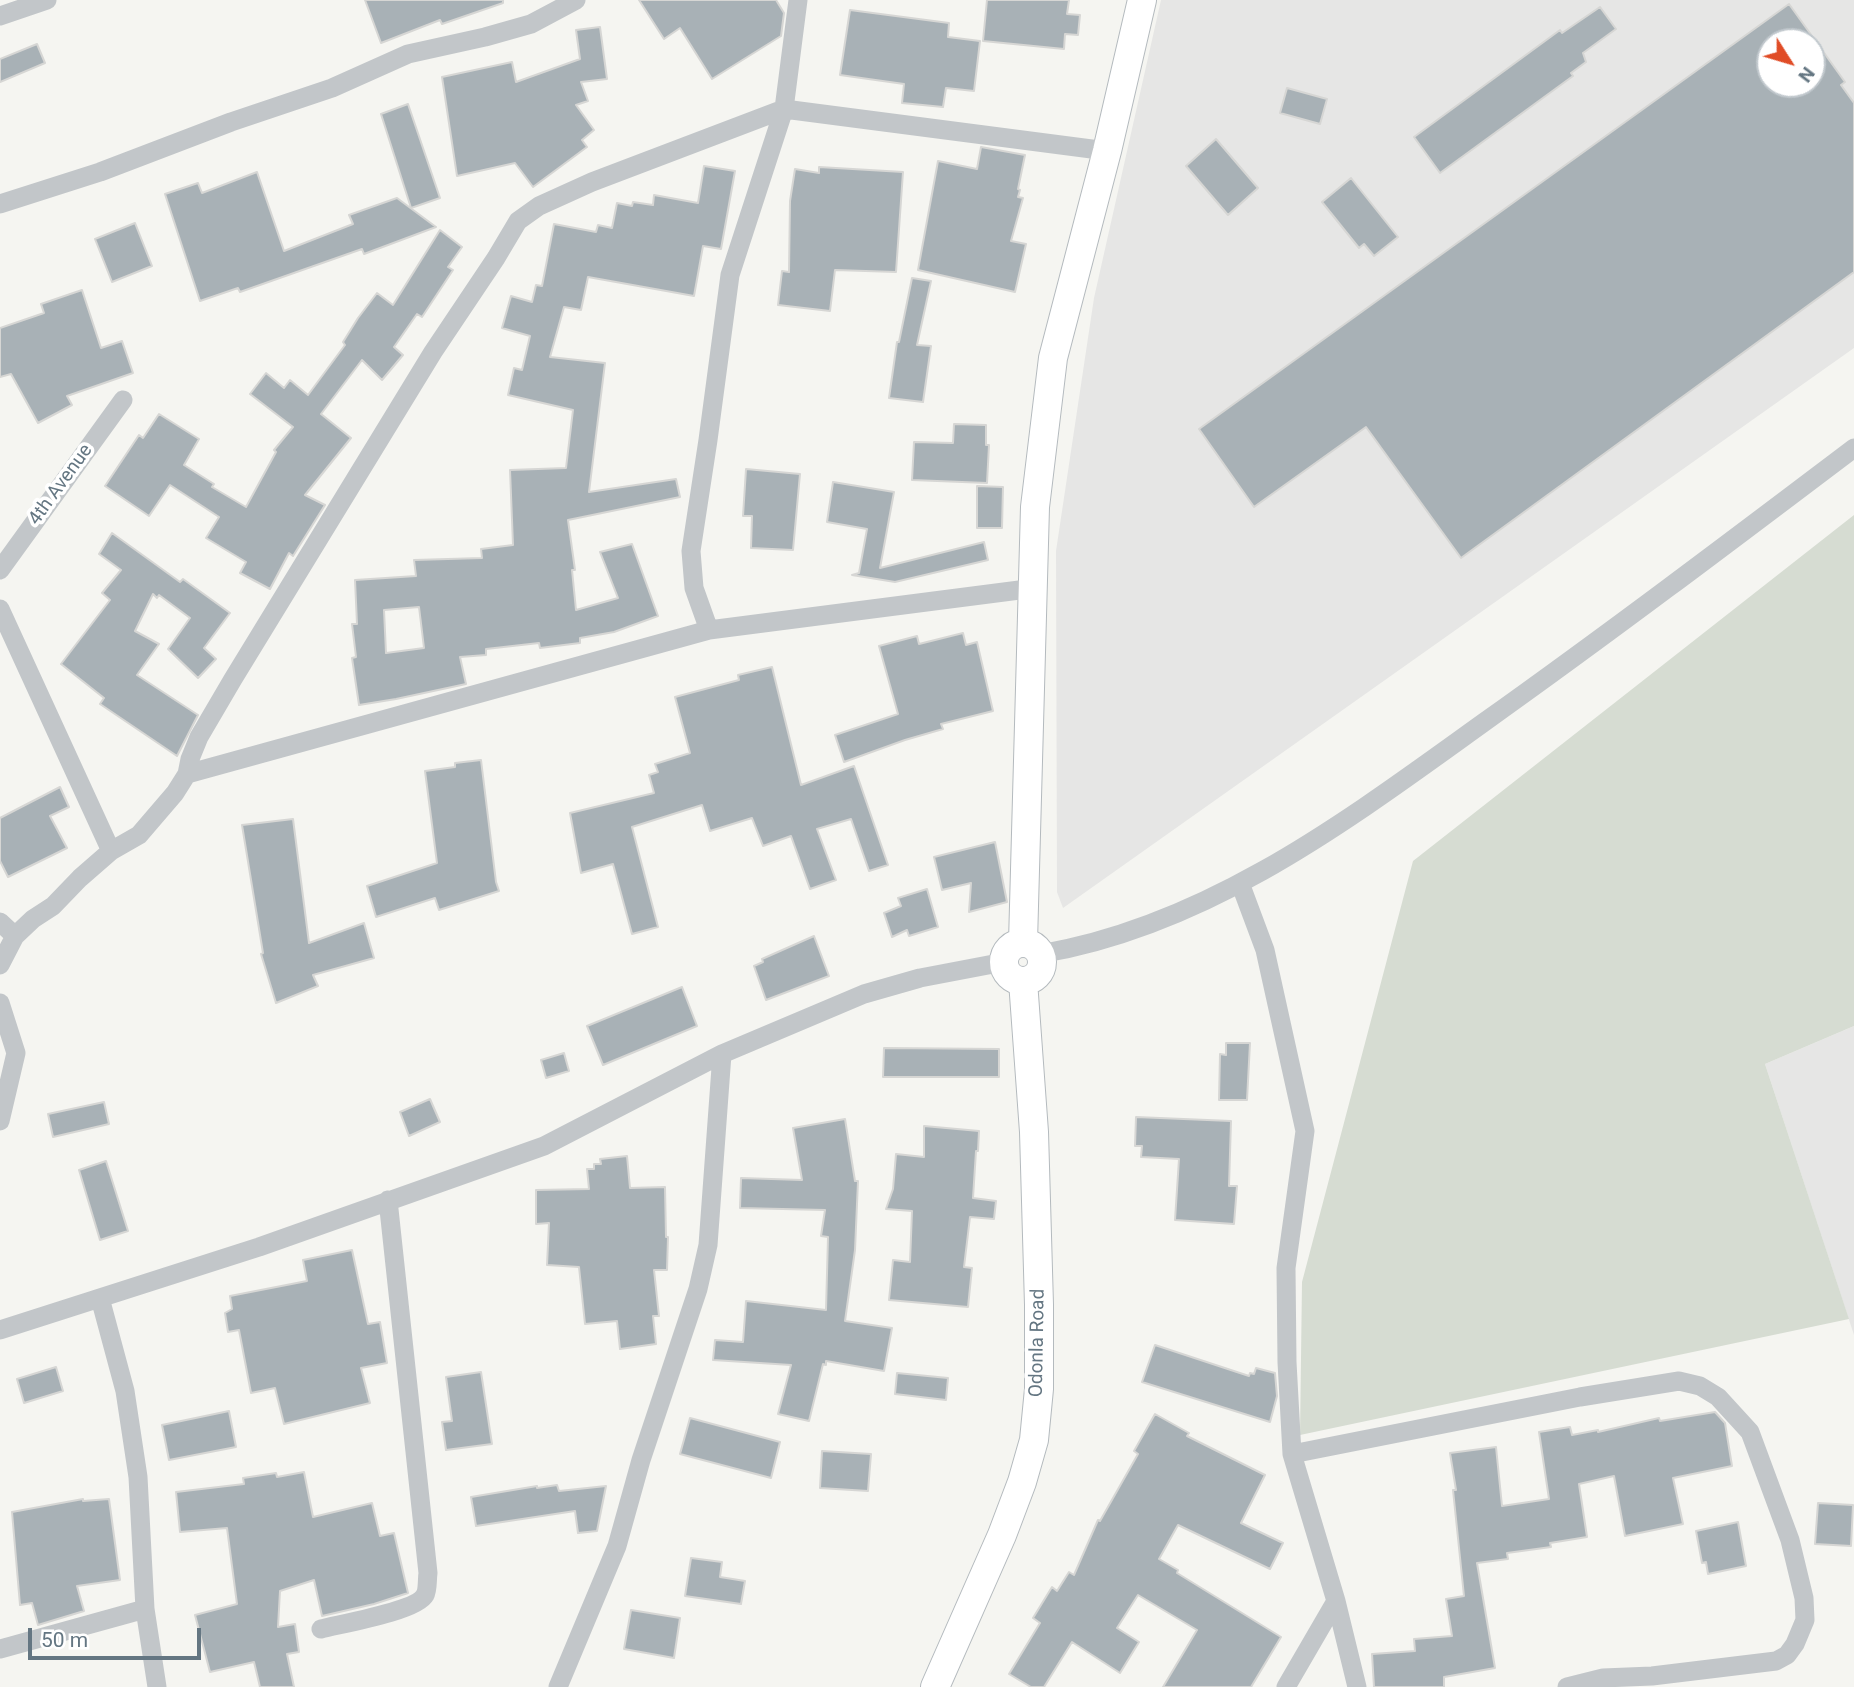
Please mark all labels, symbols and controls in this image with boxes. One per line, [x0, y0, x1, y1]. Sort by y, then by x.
north arrow [1756, 28, 1826, 98]
text: N [1793, 62, 1820, 87]
street label: 4th Avenue [24, 440, 98, 530]
street label: Odonla Road [1026, 1289, 1050, 1397]
scale bar [32, 1614, 205, 1658]
text: 50 m [41, 1628, 88, 1652]

